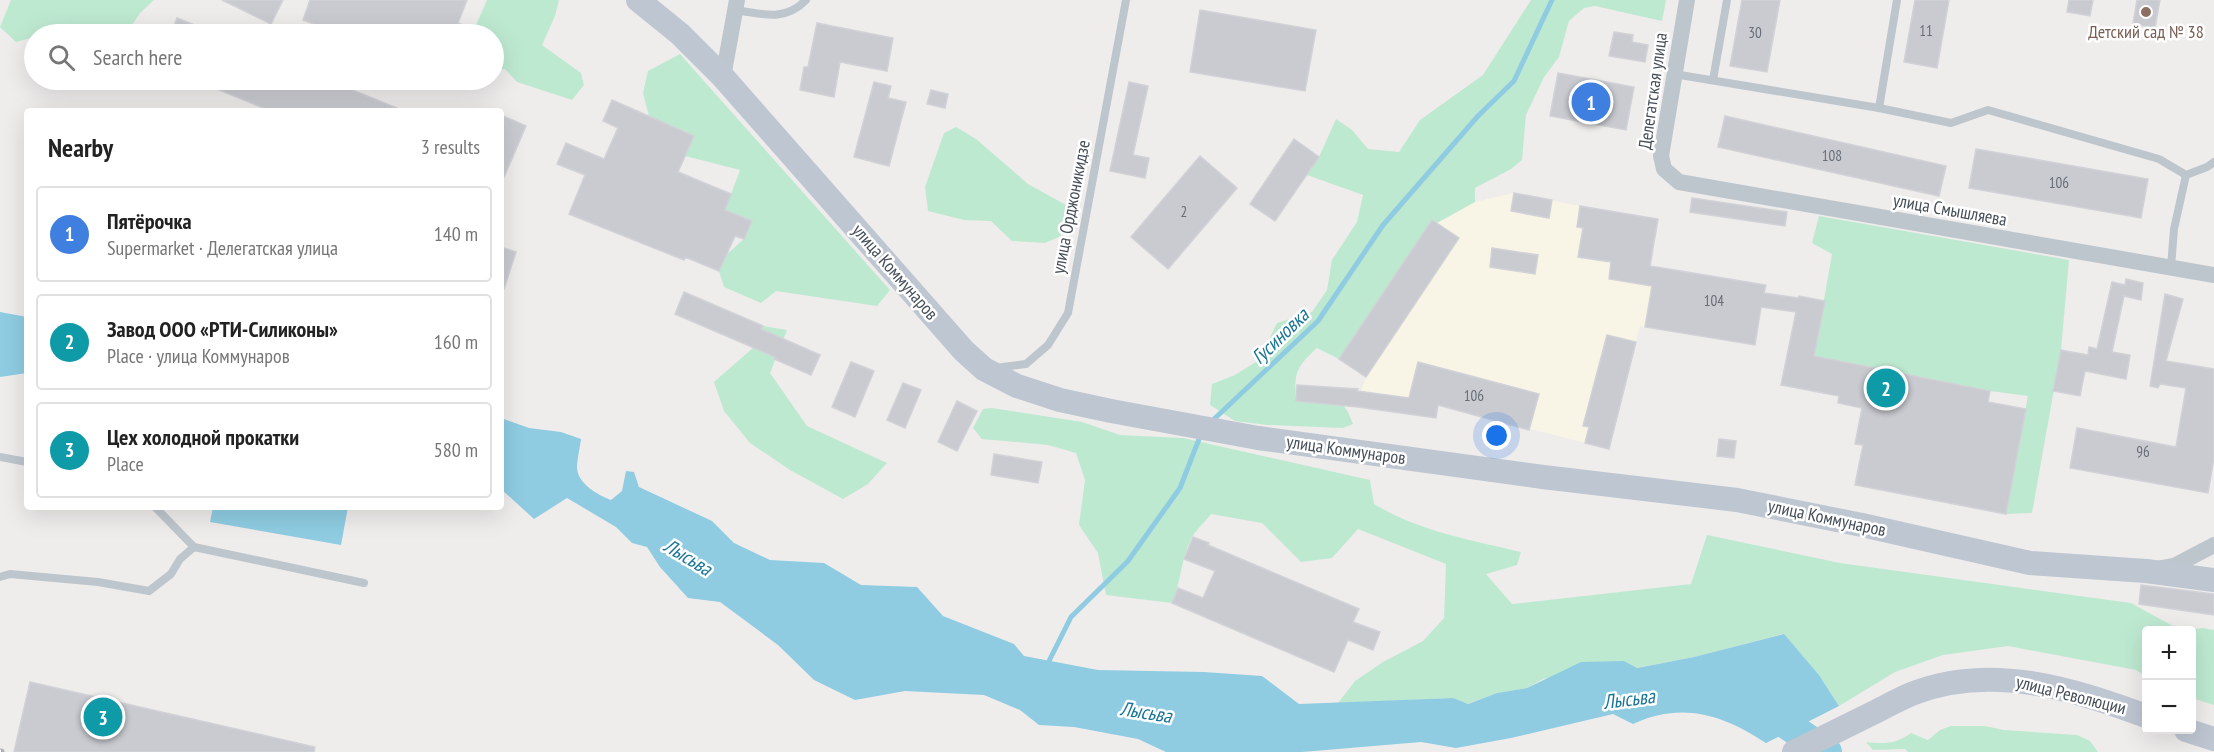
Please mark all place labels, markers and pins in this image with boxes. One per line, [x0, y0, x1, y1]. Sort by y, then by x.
marker: Детский сад № 38 [2139, 5, 2153, 19]
place label: Детский сад № 38 [2088, 20, 2204, 43]
pin: 1 [1572, 80, 1610, 124]
pin: 2 [1866, 366, 1906, 410]
pin: 3 [84, 694, 122, 740]

